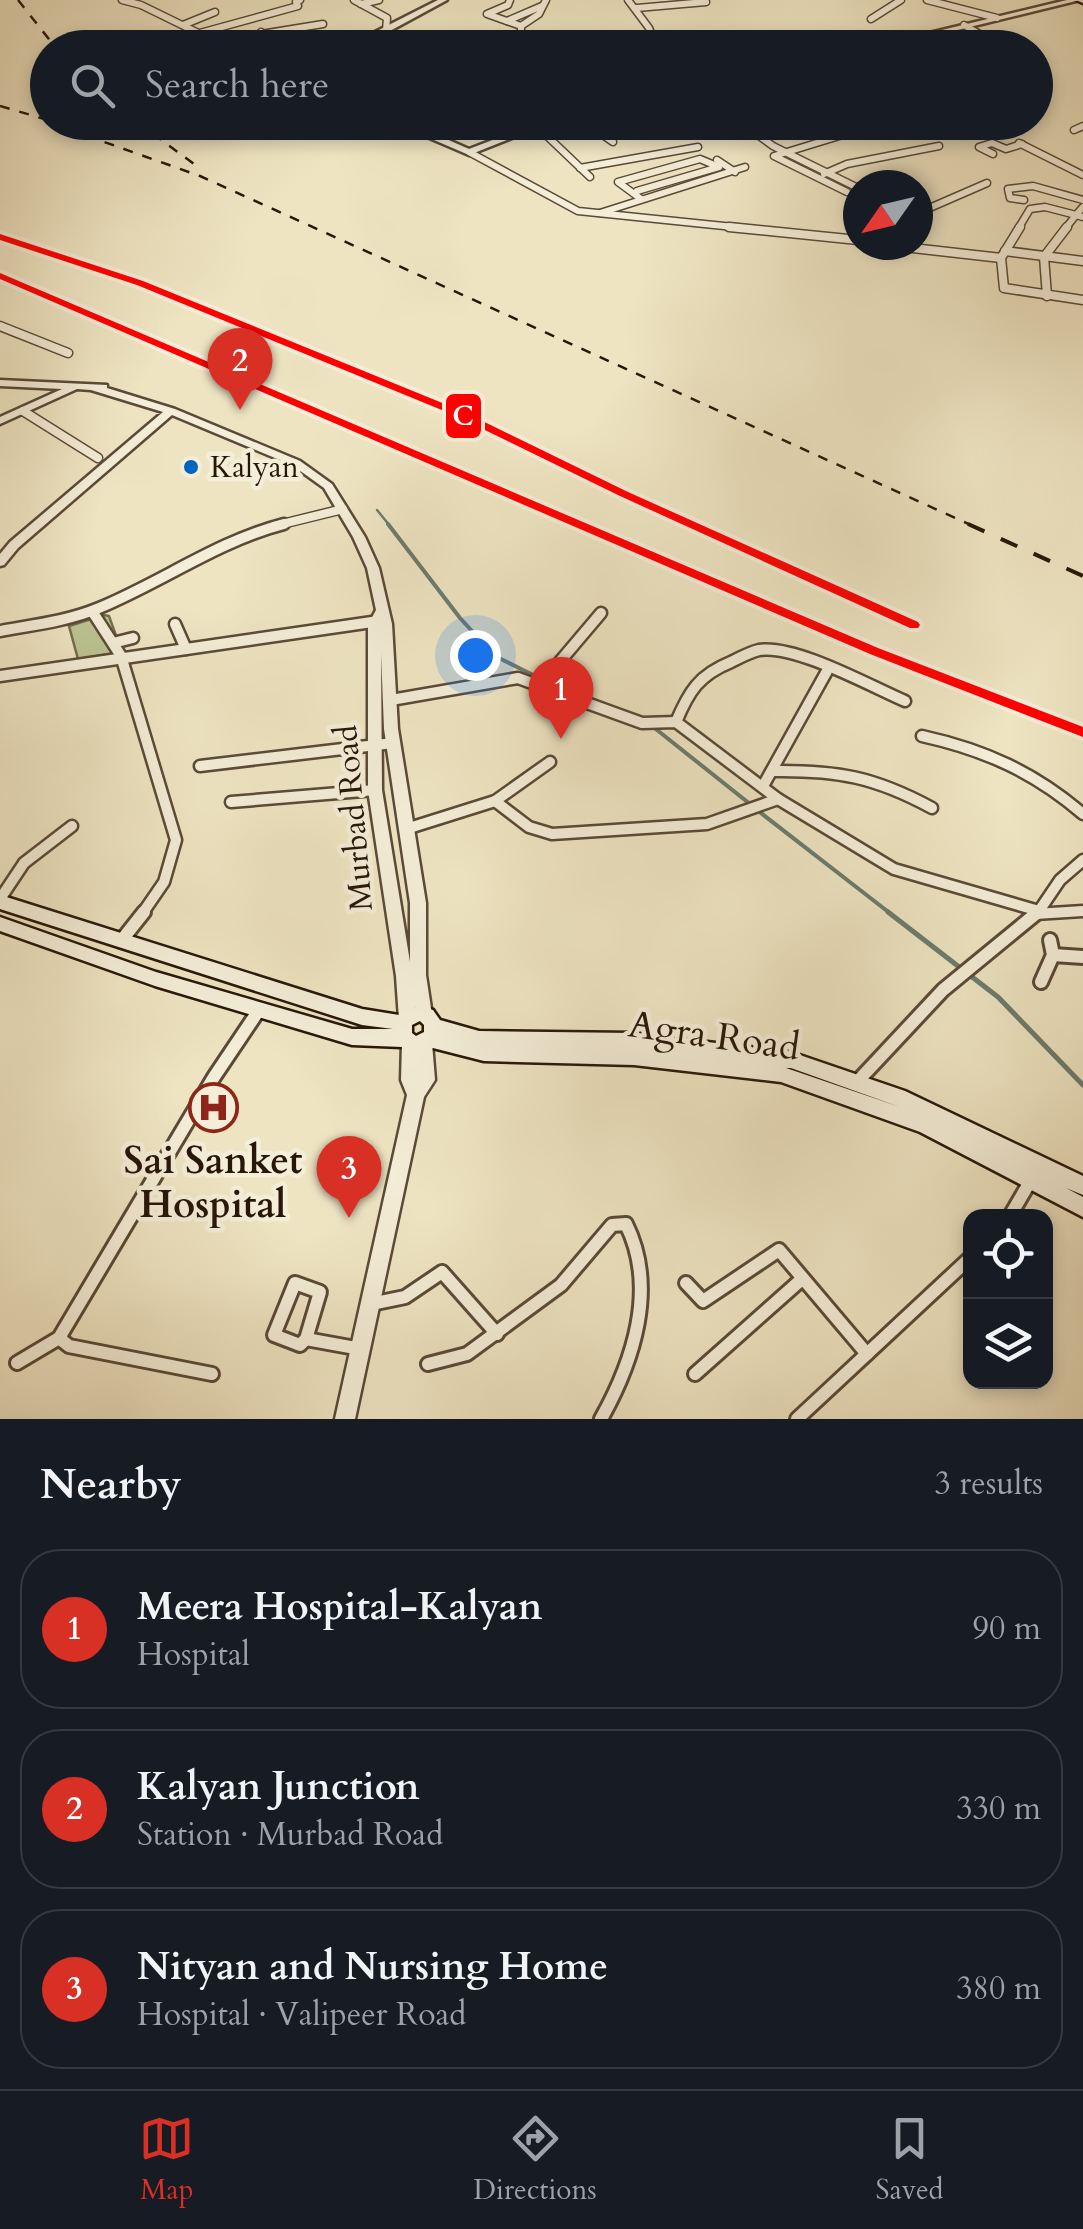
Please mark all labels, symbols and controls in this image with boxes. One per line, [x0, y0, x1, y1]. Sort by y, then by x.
search box [30, 30, 1053, 140]
icon: search [65, 58, 120, 113]
text: Search here [145, 59, 329, 111]
north arrow [843, 170, 933, 260]
pin: 2 [208, 328, 272, 410]
line badge: C [444, 392, 483, 440]
text: C [452, 397, 474, 435]
place label: Kalyan [210, 447, 299, 488]
marker: Kalyan [181, 457, 201, 477]
your location [450, 630, 501, 681]
pin: 1 [528, 656, 594, 739]
street label: Murbad Road [324, 723, 384, 913]
street label: Agra Road [625, 998, 803, 1074]
hospital icon: Sai Sanket Hospital [187, 1081, 239, 1133]
place label: Sai Sanket Hospital [124, 1135, 302, 1231]
pin: 3 [316, 1136, 382, 1218]
map controls [963, 1209, 1053, 1389]
button: locate [963, 1209, 1053, 1299]
button: layers [963, 1299, 1053, 1389]
text: Nearby [40, 1456, 182, 1513]
text: 3 results [935, 1462, 1043, 1506]
text: Meera Hospital-Kalyan [137, 1581, 542, 1633]
text: 1 [66, 1607, 83, 1651]
text: 90 m [973, 1607, 1041, 1651]
text: Hospital [137, 1633, 250, 1677]
text: Kalyan Junction [137, 1761, 420, 1813]
text: 2 [66, 1787, 83, 1831]
text: 330 m [956, 1787, 1041, 1831]
text: Station · Murbad Road [137, 1813, 443, 1857]
text: Nityan and Nursing Home [137, 1941, 608, 1993]
text: 3 [66, 1967, 83, 2011]
text: 380 m [956, 1967, 1041, 2011]
text: Hospital · Valipeer Road [137, 1993, 466, 2037]
tab: Map [139, 2111, 194, 2209]
tab: Directions [473, 2111, 597, 2209]
tab: Saved [876, 2111, 944, 2209]

